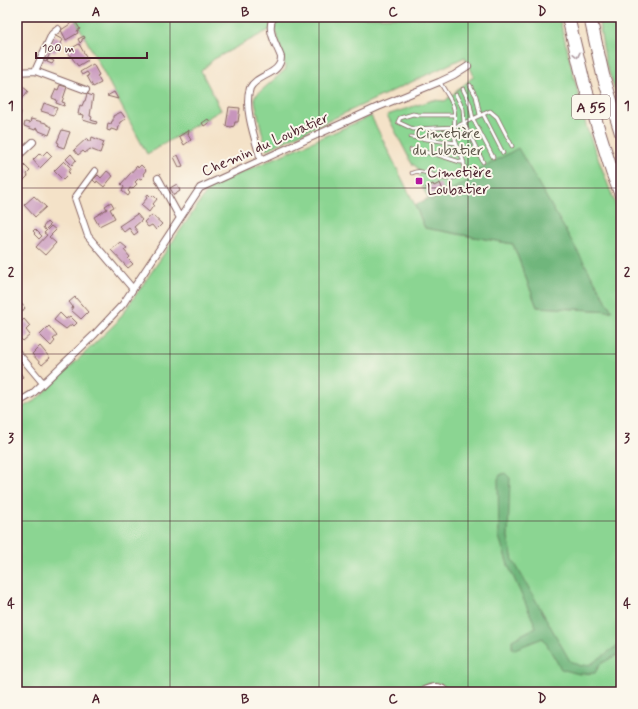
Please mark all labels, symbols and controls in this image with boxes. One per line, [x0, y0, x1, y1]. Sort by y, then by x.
text: A [92, 4, 100, 21]
text: B [241, 4, 250, 21]
text: C [388, 4, 398, 21]
text: D [538, 4, 547, 21]
scale bar [36, 34, 147, 60]
text: 100 m [42, 41, 74, 57]
one-way arrow [572, 51, 581, 58]
road number: A 55 [572, 95, 610, 119]
text: 1 [8, 98, 14, 115]
text: 1 [624, 98, 630, 115]
street label: Chemin du Loubatier [199, 108, 332, 182]
park label: Cimetière du Lubatier [413, 124, 483, 161]
place label: Cimetière Loubatier [427, 163, 492, 200]
marker: Cimetière Loubatier [414, 176, 424, 186]
text: 2 [8, 264, 15, 281]
text: 2 [624, 264, 631, 281]
text: 3 [8, 430, 14, 447]
text: 3 [624, 430, 630, 447]
text: 4 [7, 596, 15, 613]
text: 4 [623, 596, 631, 613]
text: A [92, 691, 100, 708]
text: B [241, 691, 250, 708]
text: C [388, 691, 398, 708]
text: D [538, 691, 547, 708]

